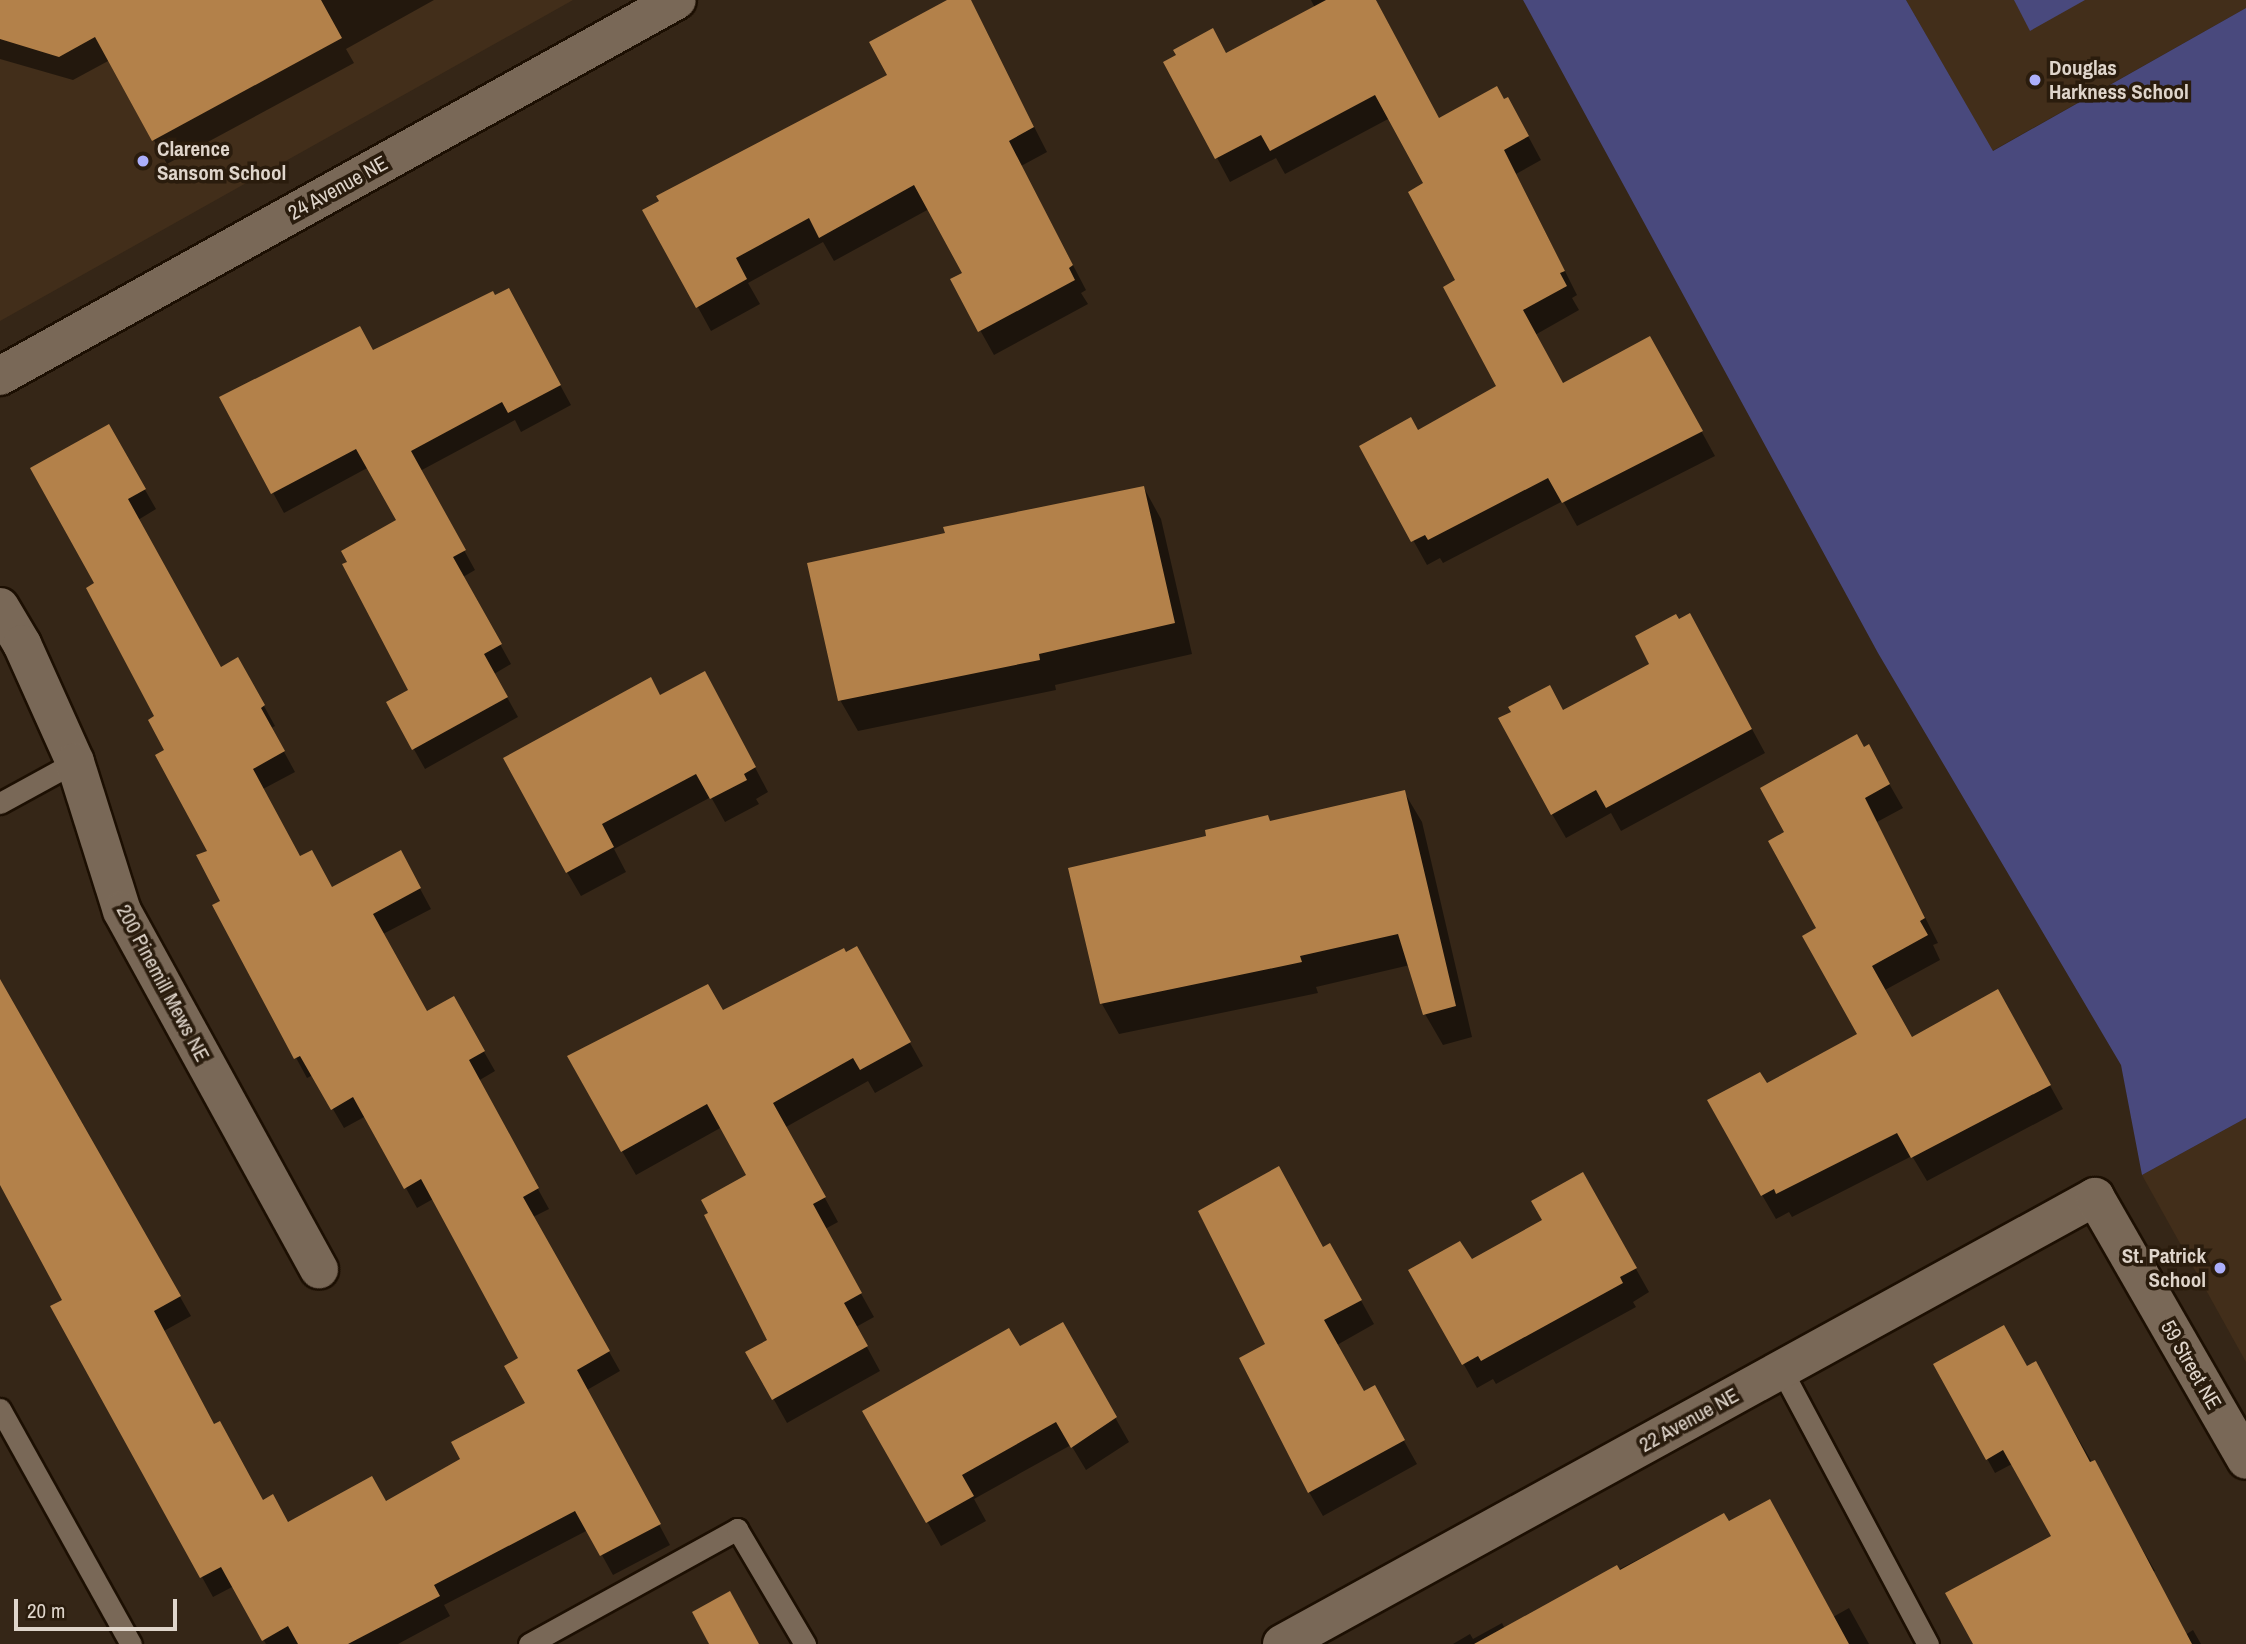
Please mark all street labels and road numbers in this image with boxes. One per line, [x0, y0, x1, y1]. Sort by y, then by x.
street label: 24 Avenue NE [283, 150, 393, 226]
street label: 200 Pinemill Mews NE [111, 900, 215, 1066]
street label: 59 Street NE [2155, 1316, 2227, 1414]
street label: 22 Avenue NE [1634, 1382, 1744, 1458]

